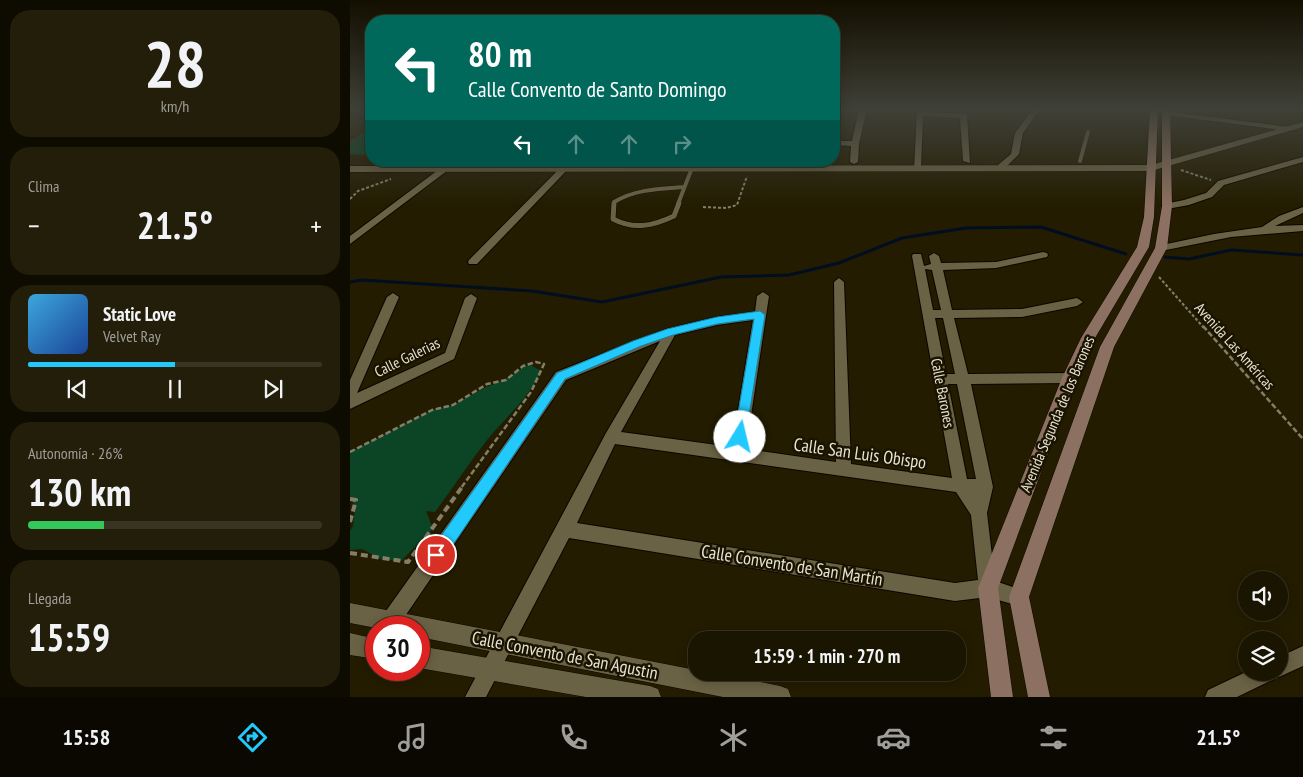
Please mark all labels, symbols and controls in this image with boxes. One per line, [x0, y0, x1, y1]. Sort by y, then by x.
text: 28 [144, 21, 206, 105]
text: 80 m [468, 31, 532, 77]
icon: left [385, 35, 450, 100]
text: Calle Convento de Santo Domingo [468, 75, 727, 103]
text: km/h [161, 96, 189, 116]
icon: left [509, 130, 537, 158]
icon: ahead [562, 130, 590, 158]
icon: ahead [615, 130, 643, 158]
icon: right [668, 130, 696, 158]
text: Clima [28, 176, 59, 196]
text: 21.5° [137, 200, 213, 249]
text: − [28, 207, 40, 244]
text: + [310, 207, 322, 244]
street label: Avenida Las Américas [1191, 298, 1279, 394]
text: Static Love [103, 302, 176, 326]
text: Velvet Ray [103, 326, 161, 346]
street label: Calle Galerias [371, 333, 443, 381]
street label: Avenida Segunda de los Barones [1016, 333, 1098, 495]
street label: Calle Barones [927, 357, 959, 429]
icon: previous [63, 375, 91, 403]
icon: pause [161, 375, 189, 403]
icon: next [259, 375, 287, 403]
position arrow [713, 410, 765, 462]
street label: Calle San Luis Obispo [792, 432, 928, 474]
text: Autonomía · 26% [28, 443, 123, 463]
text: 130 km [28, 467, 131, 516]
pin [415, 534, 457, 576]
street label: Calle Convento de San Martín [700, 539, 884, 591]
icon: arrive [422, 541, 450, 569]
map controls [1238, 571, 1288, 681]
button: sound [1238, 571, 1288, 621]
text: Llegada [28, 588, 72, 608]
text: 15:59 [28, 612, 110, 661]
speed limit sign: 30 [365, 616, 430, 681]
street label: Calle Convento de San Agustin [470, 626, 660, 684]
button: layers [1238, 631, 1288, 681]
text: 15:59 · 1 min · 270 m [754, 644, 900, 668]
icon: directions [235, 720, 270, 755]
icon: music [395, 720, 430, 755]
icon: phone [556, 720, 591, 755]
icon: climate [716, 720, 751, 755]
icon: car [876, 720, 911, 755]
icon: filters [1036, 720, 1071, 755]
text: 15:58 [63, 723, 110, 751]
text: 21.5° [1196, 723, 1240, 751]

